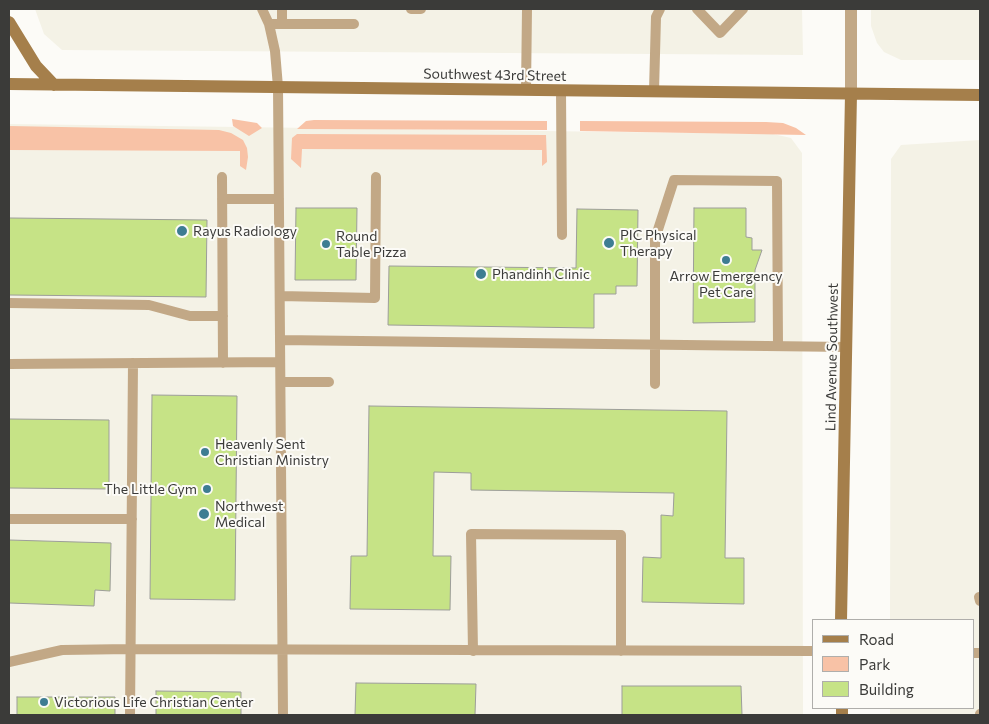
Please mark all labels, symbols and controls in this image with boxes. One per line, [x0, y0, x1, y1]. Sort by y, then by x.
street label: Southwest 43rd Street [423, 65, 567, 85]
place label: Rayus Radiology [193, 223, 297, 239]
marker: Rayus Radiology [175, 224, 189, 238]
place label: PIC Physical Therapy [620, 227, 697, 260]
place label: Round Table Pizza [336, 228, 407, 260]
marker: PIC Physical Therapy [602, 236, 616, 250]
marker: Round Table Pizza [320, 238, 332, 250]
marker: Arrow Emergency Pet Care [720, 254, 732, 266]
place label: Phandinh Clinic [492, 266, 590, 282]
marker: Phandinh Clinic [474, 267, 488, 281]
place label: Arrow Emergency Pet Care [669, 268, 783, 300]
street label: Lind Avenue Southwest [822, 283, 842, 431]
place label: Heavenly Sent Christian Ministry [215, 436, 329, 468]
marker: Heavenly Sent Christian Ministry [199, 446, 211, 458]
place label: The Little Gym [104, 481, 197, 497]
marker: The Little Gym [201, 483, 213, 495]
place label: Northwest Medical [215, 498, 284, 530]
marker: Northwest Medical [197, 507, 211, 521]
legend [812, 619, 974, 709]
text: Road [859, 630, 894, 648]
text: Park [859, 655, 890, 673]
text: Building [859, 680, 914, 698]
place label: Victorious Life Christian Center [54, 694, 254, 710]
marker: Victorious Life Christian Center [38, 696, 50, 708]

